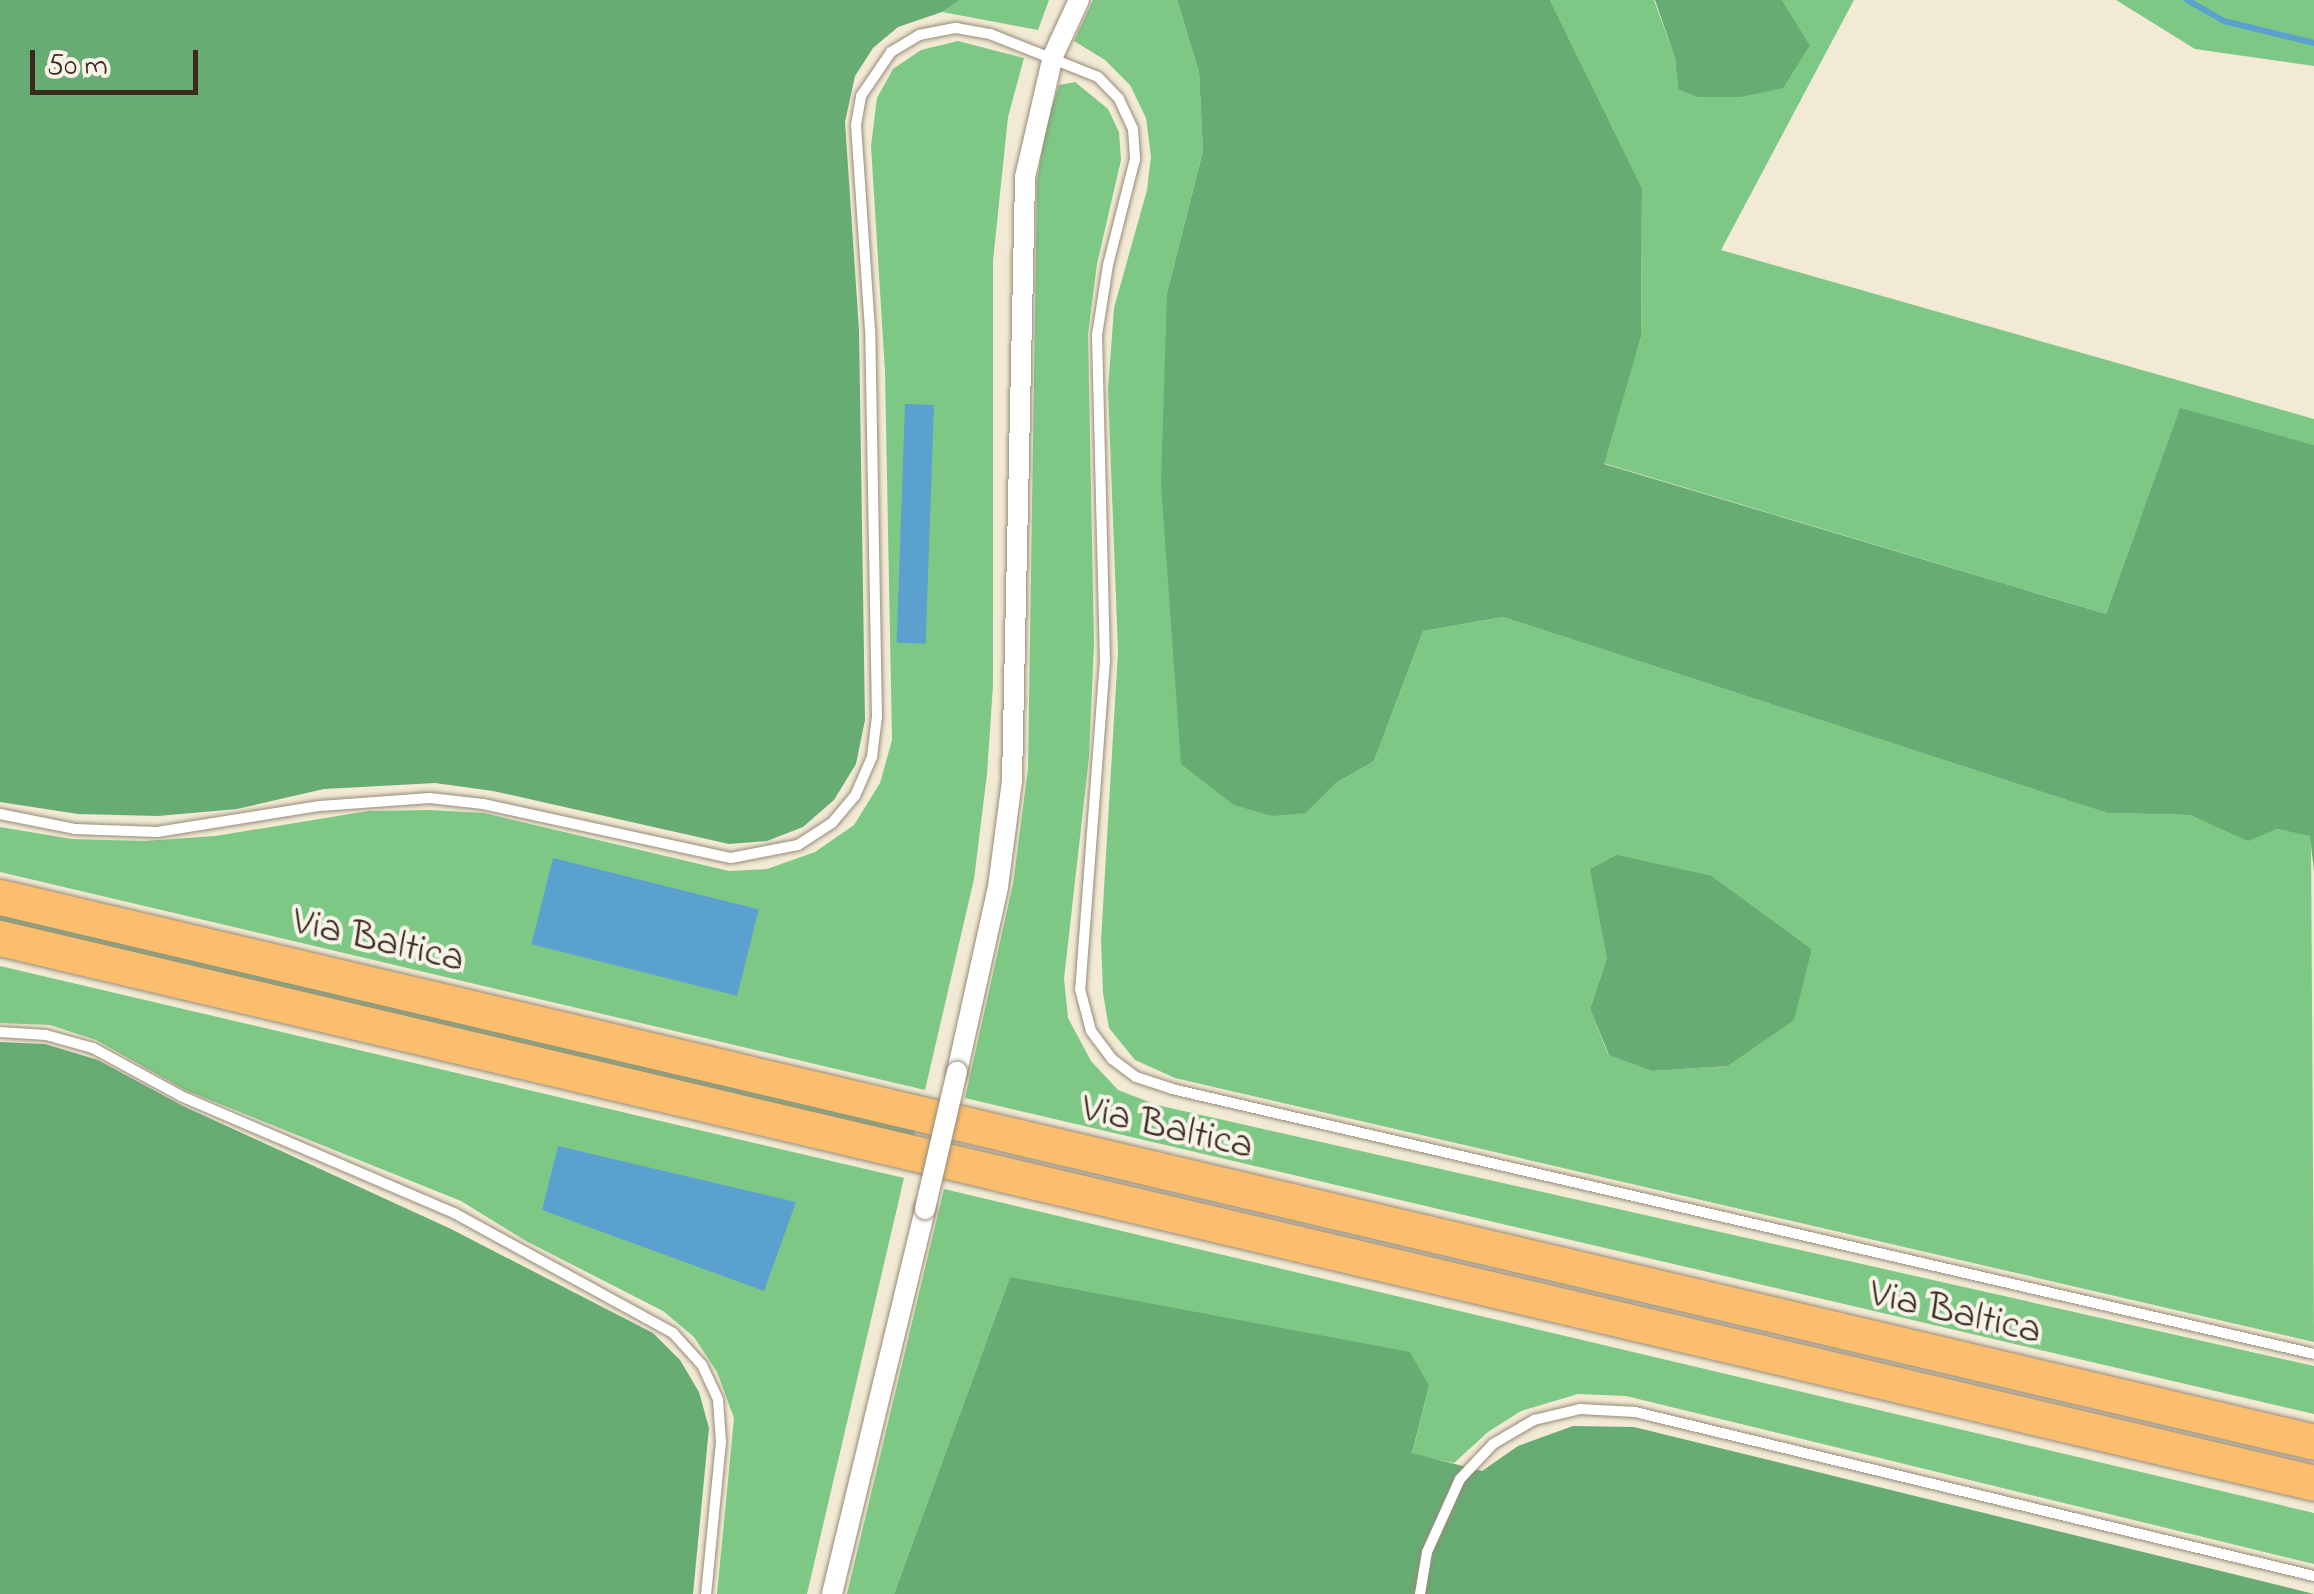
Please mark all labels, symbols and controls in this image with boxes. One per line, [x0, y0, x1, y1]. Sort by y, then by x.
scale bar [35, 30, 202, 92]
text: 50 m [47, 45, 108, 89]
street label: Via Baltica [287, 899, 469, 985]
street label: Via Baltica [1076, 1086, 1258, 1172]
street label: Via Baltica [1864, 1271, 2046, 1357]

